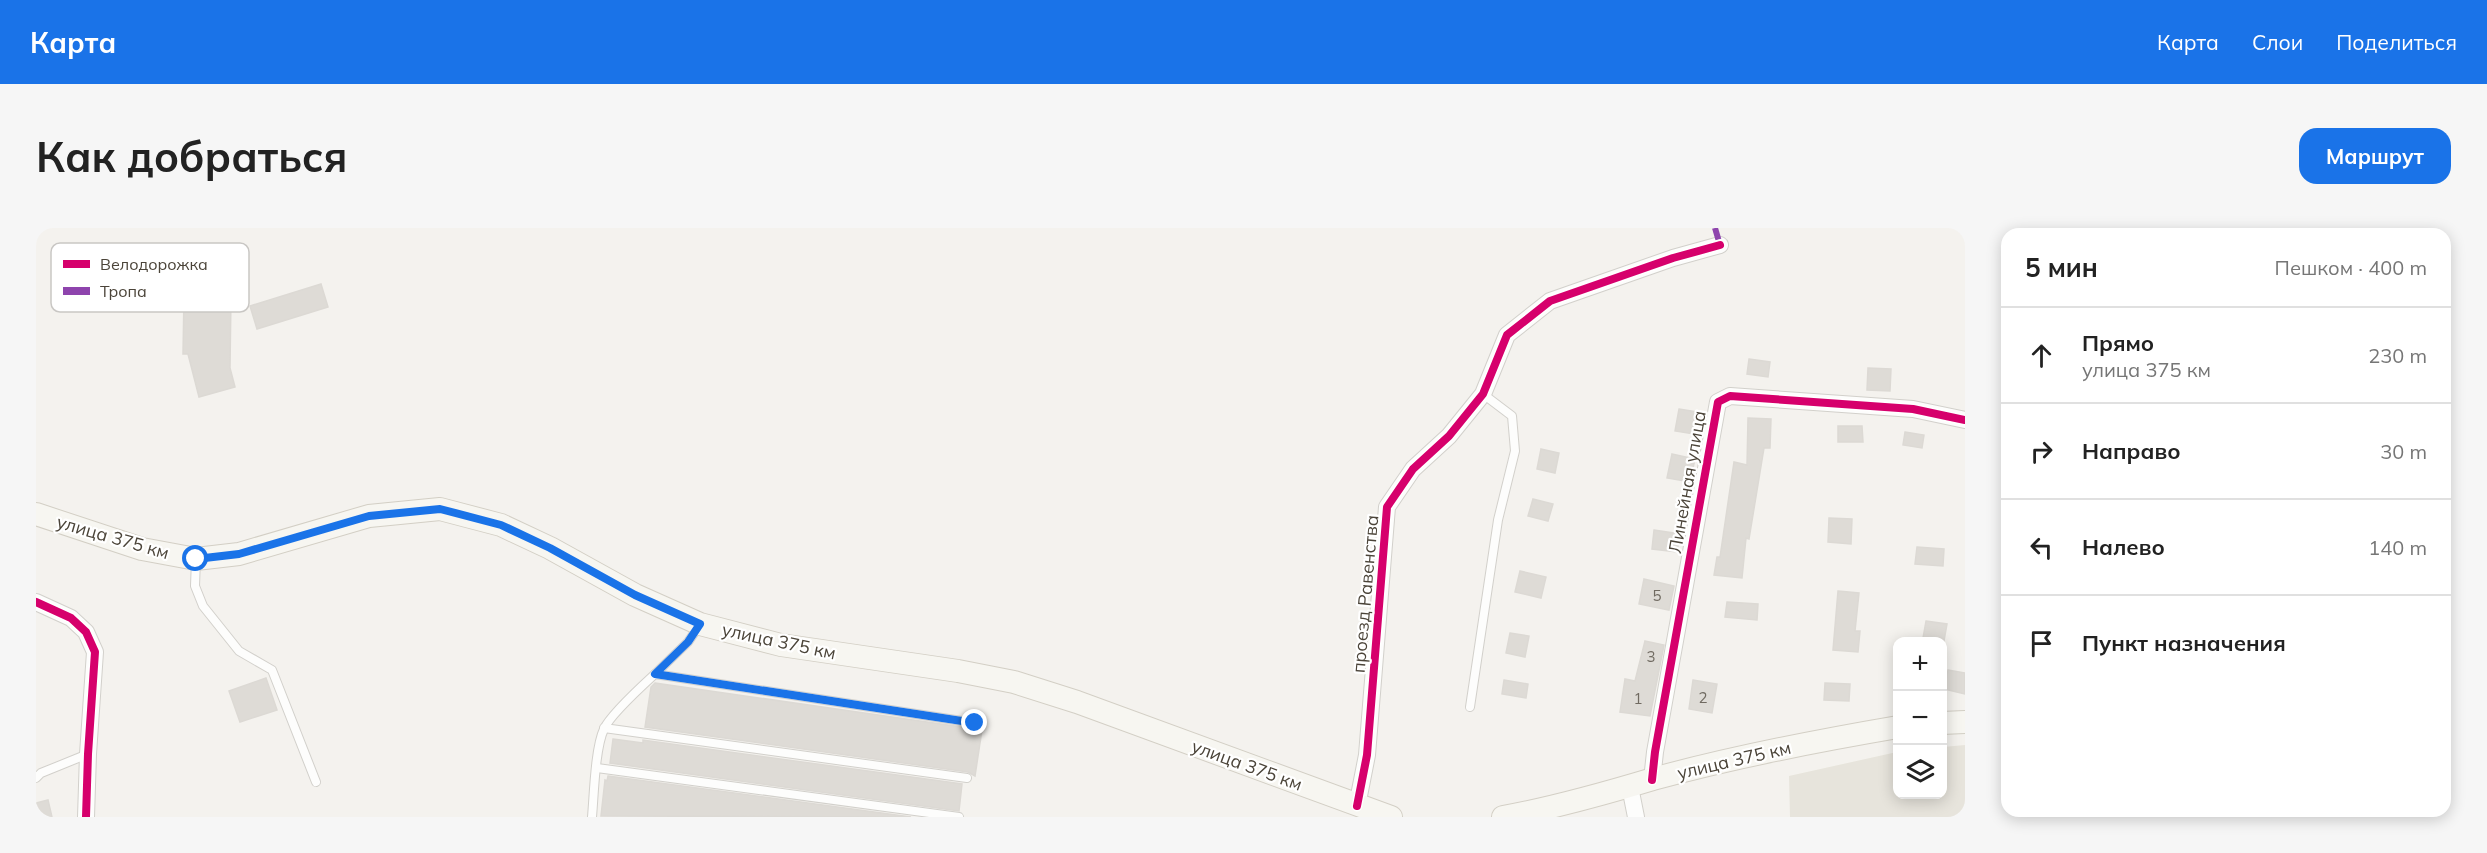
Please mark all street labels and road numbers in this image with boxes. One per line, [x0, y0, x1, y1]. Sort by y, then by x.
street label: Линейная улица [1663, 409, 1711, 555]
street label: улица 375 км [54, 510, 172, 564]
street label: проезд Равенства [1347, 514, 1383, 674]
street label: улица 375 км [720, 618, 838, 664]
street label: улица 375 км [1189, 734, 1305, 796]
street label: улица 375 км [1675, 736, 1793, 784]

